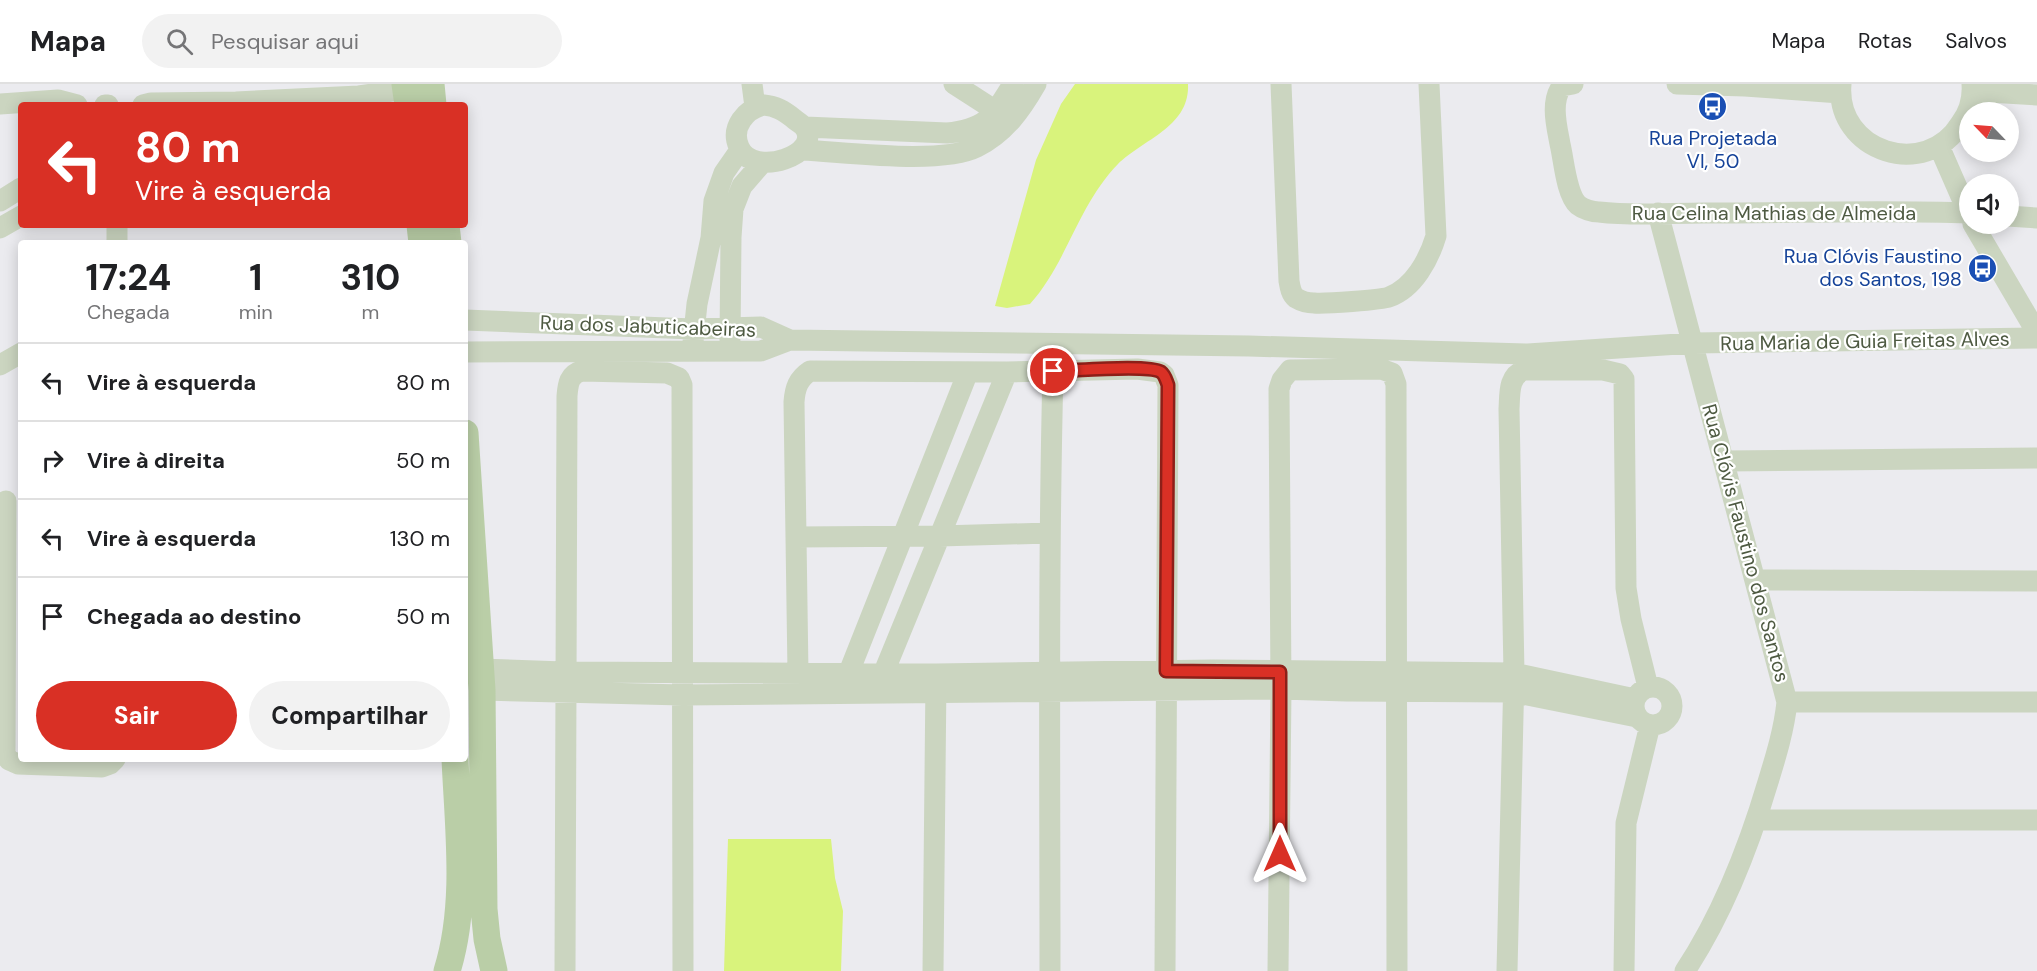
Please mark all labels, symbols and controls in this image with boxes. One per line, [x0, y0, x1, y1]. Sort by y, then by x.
search box [142, 14, 562, 68]
text: Mapa [30, 23, 106, 60]
icon: search [163, 25, 196, 58]
text: Pesquisar aqui [211, 27, 359, 56]
text: Mapa [1771, 27, 1825, 55]
text: Rotas [1858, 27, 1912, 55]
text: Salvos [1945, 27, 2007, 55]
bus stop icon: Rua Projetada VI, 50 [1697, 91, 1729, 123]
north arrow [1959, 102, 2019, 162]
map controls [1959, 102, 2019, 234]
text: 80 m [135, 120, 241, 175]
place label: Rua Projetada VI, 50 [1649, 125, 1777, 174]
icon: left [36, 126, 114, 204]
text: Vire à esquerda [135, 173, 331, 208]
button: sound [1959, 174, 2019, 234]
street label: Rua Celina Mathias de Almeida [1632, 200, 1916, 226]
place label: Rua Clóvis Faustino dos Santos, 198 [1784, 243, 1962, 292]
bus stop icon: Rua Clóvis Faustino dos Santos, 198 [1967, 252, 1999, 284]
text: 17:24 [86, 254, 171, 301]
text: 1 [249, 254, 262, 301]
text: 310 [340, 254, 400, 301]
text: Chegada [87, 299, 170, 325]
text: min [239, 299, 273, 325]
text: m [361, 299, 379, 325]
street label: Rua dos Jabuticabeiras [540, 309, 756, 343]
street label: Rua Maria de Guia Freitas Alves [1720, 325, 2010, 357]
pin [1027, 345, 1078, 396]
icon: arrive [1036, 354, 1069, 387]
icon: left [36, 366, 69, 399]
text: Vire à esquerda [87, 368, 256, 397]
text: 80 m [396, 368, 450, 397]
street label: Rua Clóvis Faustino dos Santos [1696, 401, 1796, 685]
icon: right [36, 444, 69, 477]
text: Vire à direita [87, 446, 225, 475]
text: 50 m [396, 446, 450, 475]
icon: left [36, 522, 69, 555]
text: Vire à esquerda [87, 524, 256, 553]
text: 130 m [390, 524, 450, 553]
icon: arrive [36, 600, 69, 633]
text: Chegada ao destino [87, 602, 301, 631]
text: 50 m [396, 602, 450, 631]
button: Sair [36, 681, 237, 750]
button: Compartilhar [249, 681, 450, 750]
position arrow [1248, 822, 1312, 886]

